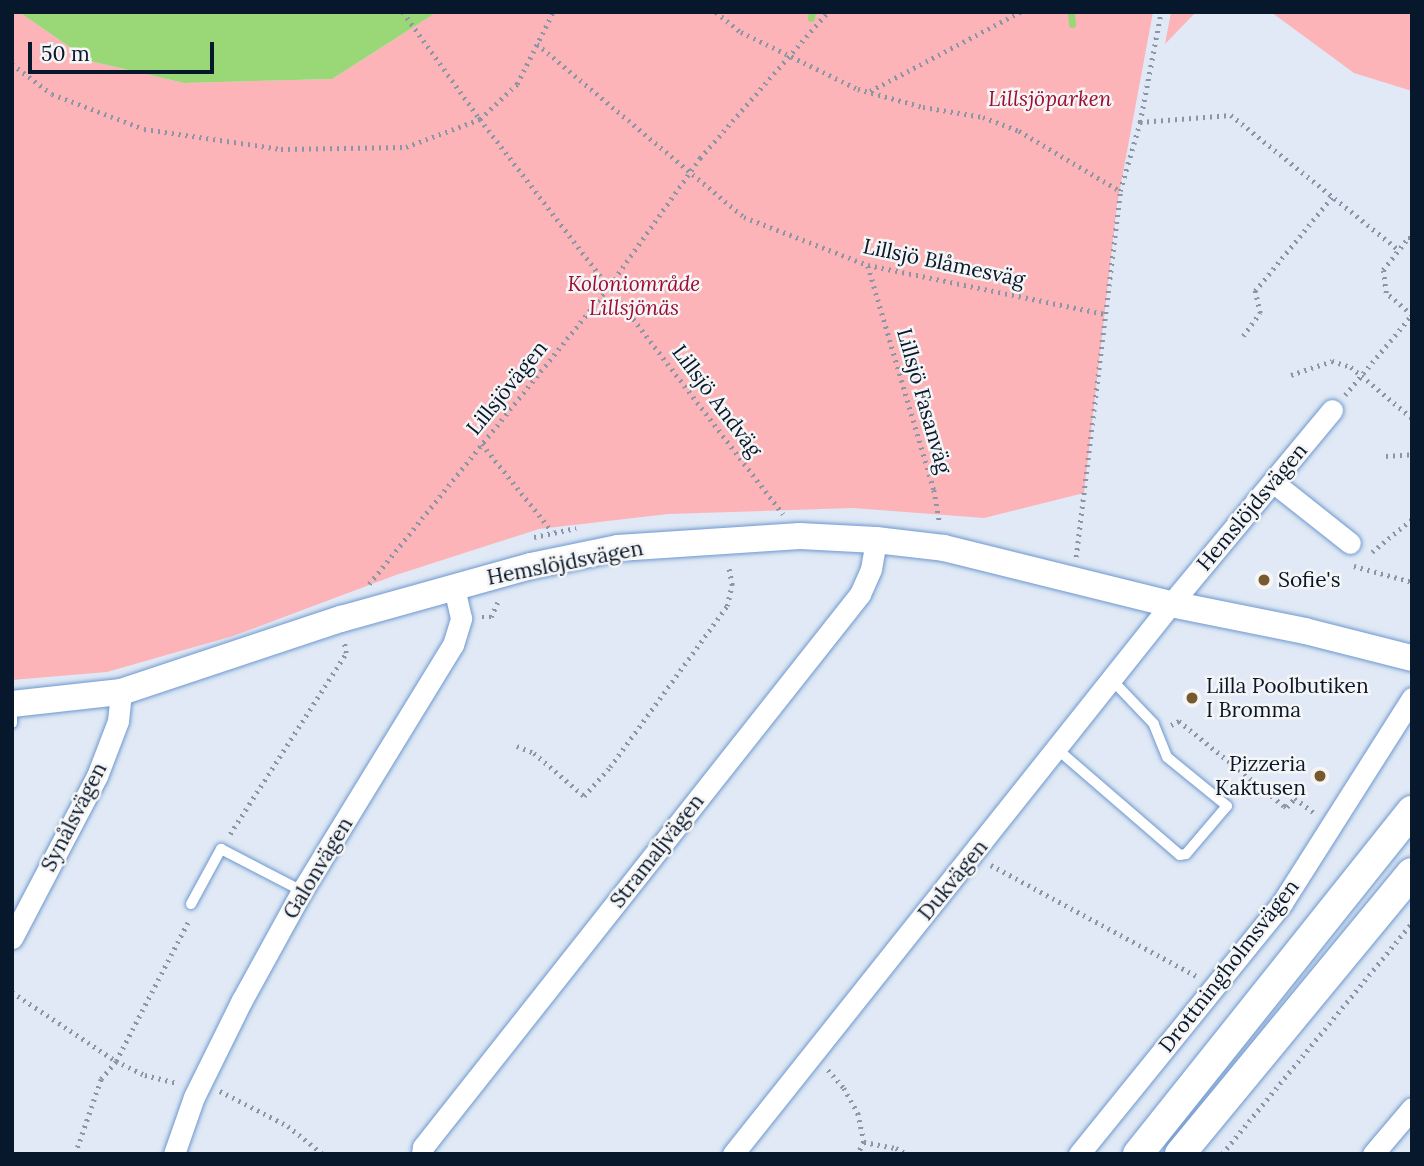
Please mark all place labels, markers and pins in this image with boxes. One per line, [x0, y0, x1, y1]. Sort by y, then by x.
place label: Sofie's [1278, 567, 1340, 593]
marker: Sofie's [1256, 572, 1272, 588]
place label: Lilla Poolbutiken I Bromma [1206, 673, 1369, 723]
marker: Lilla Poolbutiken I Bromma [1184, 690, 1200, 706]
place label: Pizzeria Kaktusen [1215, 751, 1306, 801]
marker: Pizzeria Kaktusen [1312, 768, 1328, 784]

